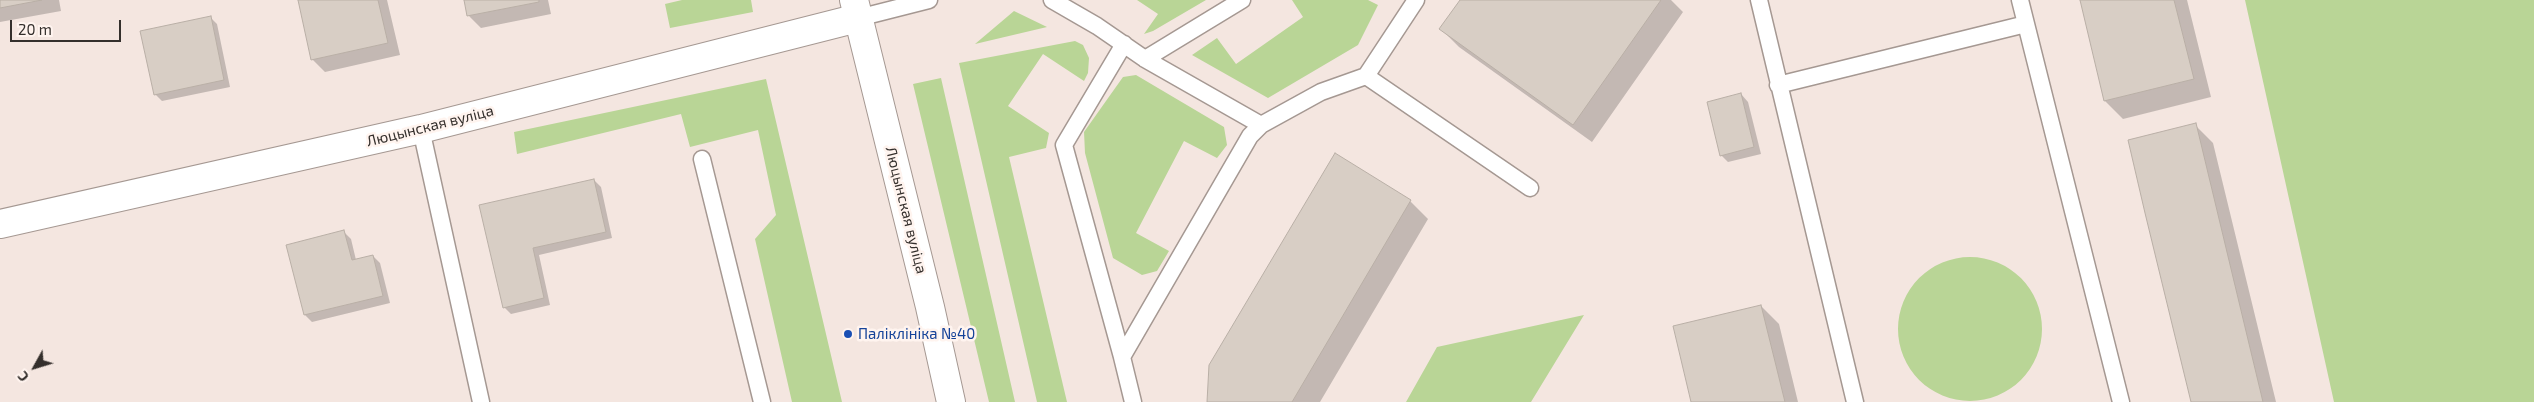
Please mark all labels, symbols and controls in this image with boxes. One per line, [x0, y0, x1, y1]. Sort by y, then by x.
scale bar [12, 10, 124, 42]
text: 20 m [18, 20, 52, 38]
street label: Люцынская вуліца [365, 101, 495, 151]
street label: Люцынская вуліца [881, 145, 931, 275]
place label: Паліклініка №40 [858, 325, 975, 343]
marker: Паліклініка №40 [842, 328, 854, 340]
north arrow [10, 342, 60, 392]
text: С [14, 368, 32, 385]

